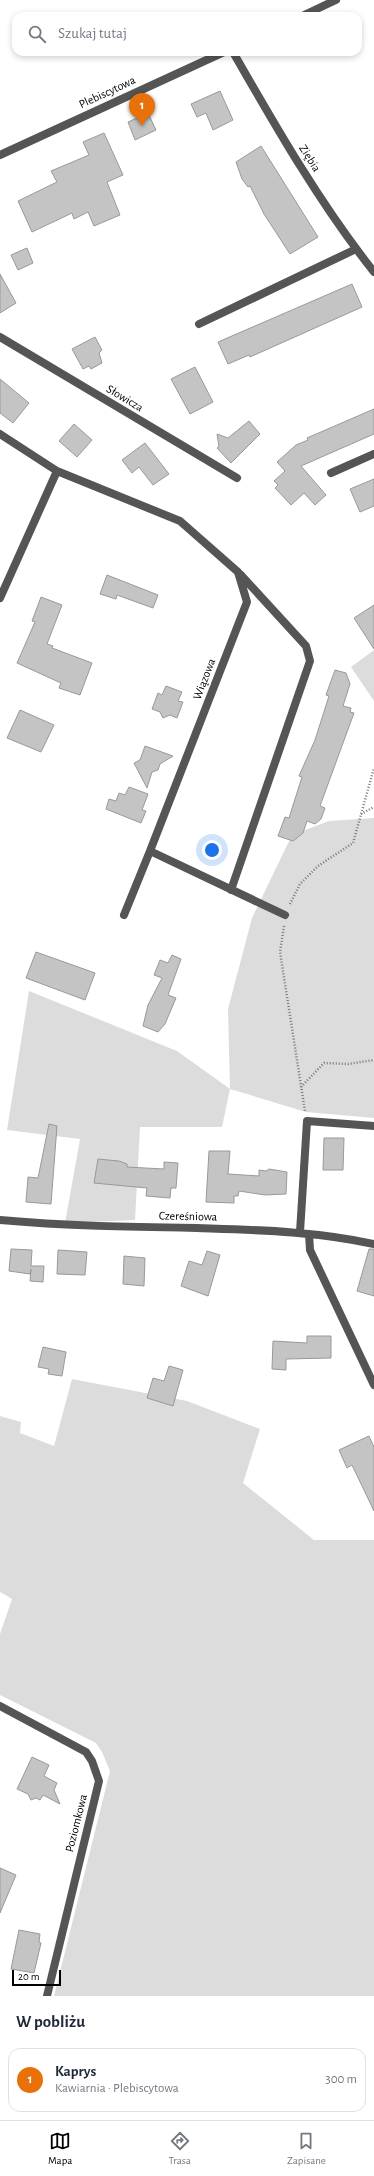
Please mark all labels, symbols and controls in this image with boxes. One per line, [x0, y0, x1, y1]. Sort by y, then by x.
search box [12, 12, 362, 56]
icon: search [26, 23, 48, 45]
text: Szukaj tutaj [58, 26, 127, 41]
street label: Plebiscytowa [77, 74, 138, 111]
pin: 1 [129, 93, 155, 126]
street label: Ziębia [297, 142, 323, 174]
street label: Słowicza [105, 382, 146, 414]
street label: Wiązowa [191, 656, 217, 701]
your location [202, 840, 222, 860]
street label: Czereśniowa [159, 1209, 218, 1223]
street label: Poziomkowa [63, 1792, 89, 1853]
scale bar [12, 1968, 61, 1987]
text: 20 m [18, 1971, 39, 1982]
text: W pobliżu [16, 2013, 85, 2030]
text: Kaprys [55, 2064, 96, 2079]
text: 1 [28, 2073, 32, 2086]
text: 300 m [325, 2073, 357, 2086]
text: Kawiarnia · Plebiscytowa [55, 2082, 179, 2095]
tab: Mapa [48, 2130, 72, 2167]
tab: Trasa [169, 2130, 191, 2167]
tab: Zapisane [287, 2130, 326, 2167]

